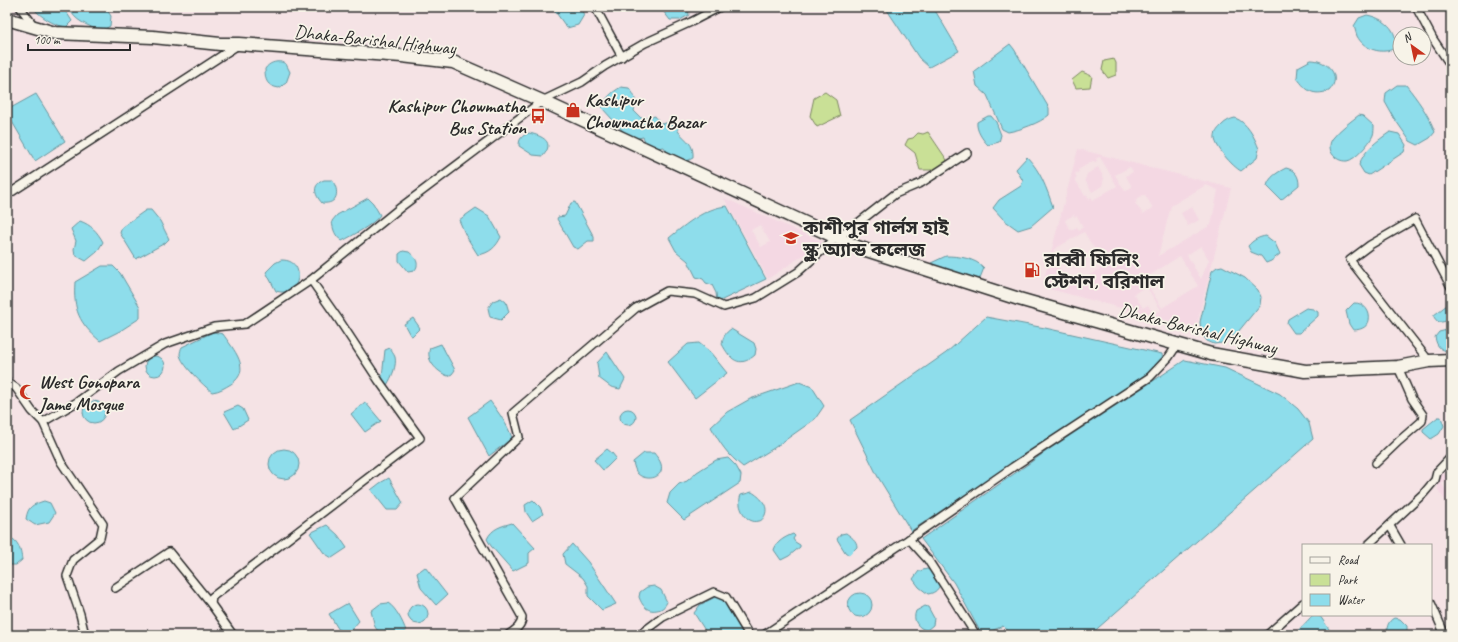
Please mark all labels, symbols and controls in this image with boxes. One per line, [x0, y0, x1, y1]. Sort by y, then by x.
street label: Dhaka-Barishal Highway [293, 20, 458, 61]
scale bar [28, 26, 130, 52]
north arrow [1392, 26, 1432, 66]
text: N [1400, 29, 1415, 45]
text: 100 m [34, 32, 61, 48]
place label: Kashipur Chowmatha Bazar [585, 88, 707, 134]
place label: Kashipur Chowmatha Bus Station [388, 94, 528, 140]
shop icon: Kashipur Chowmatha Bazar [564, 101, 582, 119]
bus stop icon: Kashipur Chowmatha Bus Station [529, 107, 547, 125]
place label: কাশীপুর গার্লস হাই স্কুল অ্যান্ড কলেজ [802, 216, 949, 262]
school or university icon: কাশীপুর গার্লস হাই স্কুল অ্যান্ড কলেজ [782, 229, 800, 247]
place label: রাব্বী ফিলিং স্টেশন, বরিশাল [1043, 248, 1165, 294]
fuel station icon: রাব্বী ফিলিং স্টেশন, বরিশাল [1023, 261, 1041, 279]
street label: Dhaka-Barishal Highway [1116, 298, 1281, 361]
place label: West Gonopara Jame Mosque [37, 370, 140, 416]
mosque icon: West Gonopara Jame Mosque [18, 383, 36, 401]
legend [1302, 544, 1432, 616]
text: Road [1338, 552, 1360, 568]
text: Park [1338, 572, 1359, 588]
text: Water [1338, 592, 1366, 608]

